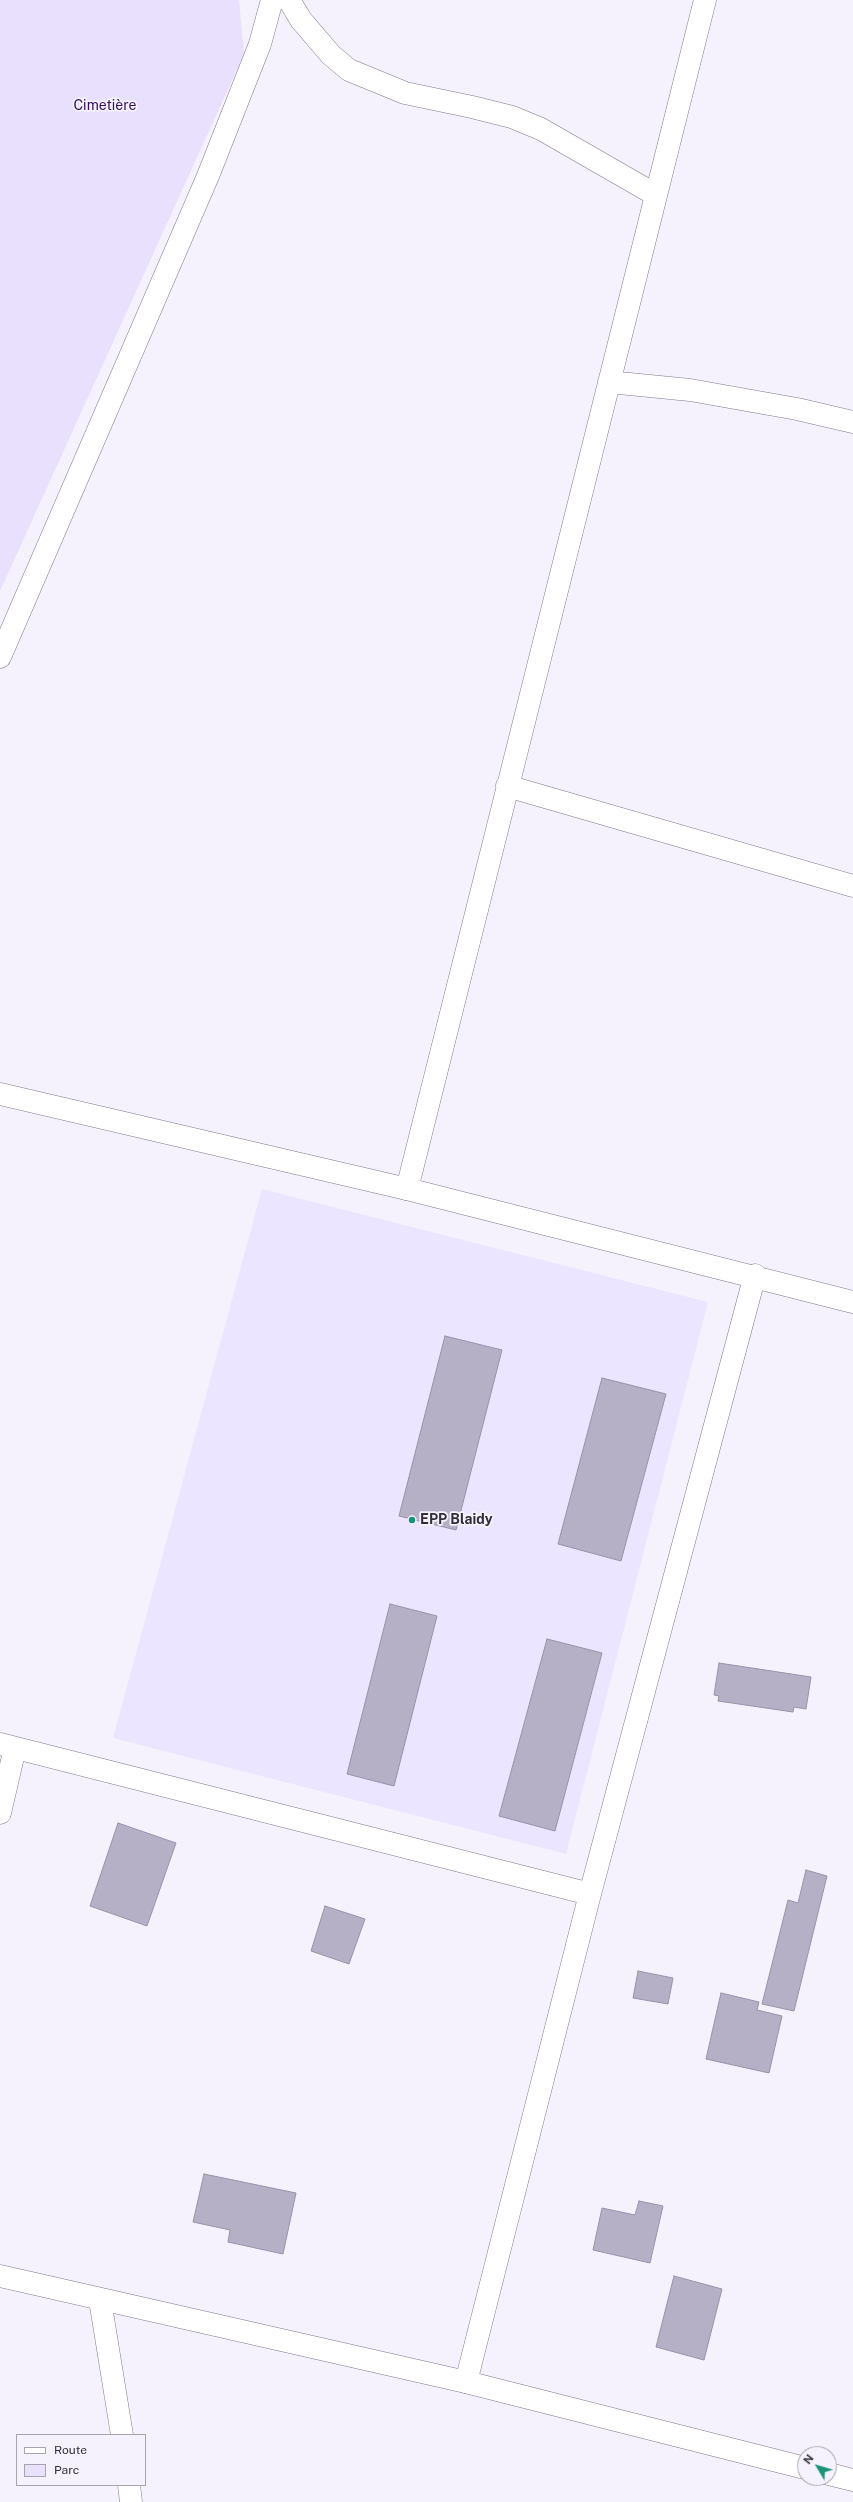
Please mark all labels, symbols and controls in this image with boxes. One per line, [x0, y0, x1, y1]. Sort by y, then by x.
park label: Cimetière [73, 98, 137, 114]
place label: EPP Blaidy [420, 1512, 493, 1528]
marker: EPP Blaidy [407, 1515, 417, 1525]
legend [16, 2434, 146, 2486]
text: Route [54, 2443, 87, 2457]
north arrow [797, 2446, 837, 2486]
text: N [801, 2452, 816, 2466]
text: Parc [54, 2463, 79, 2477]

